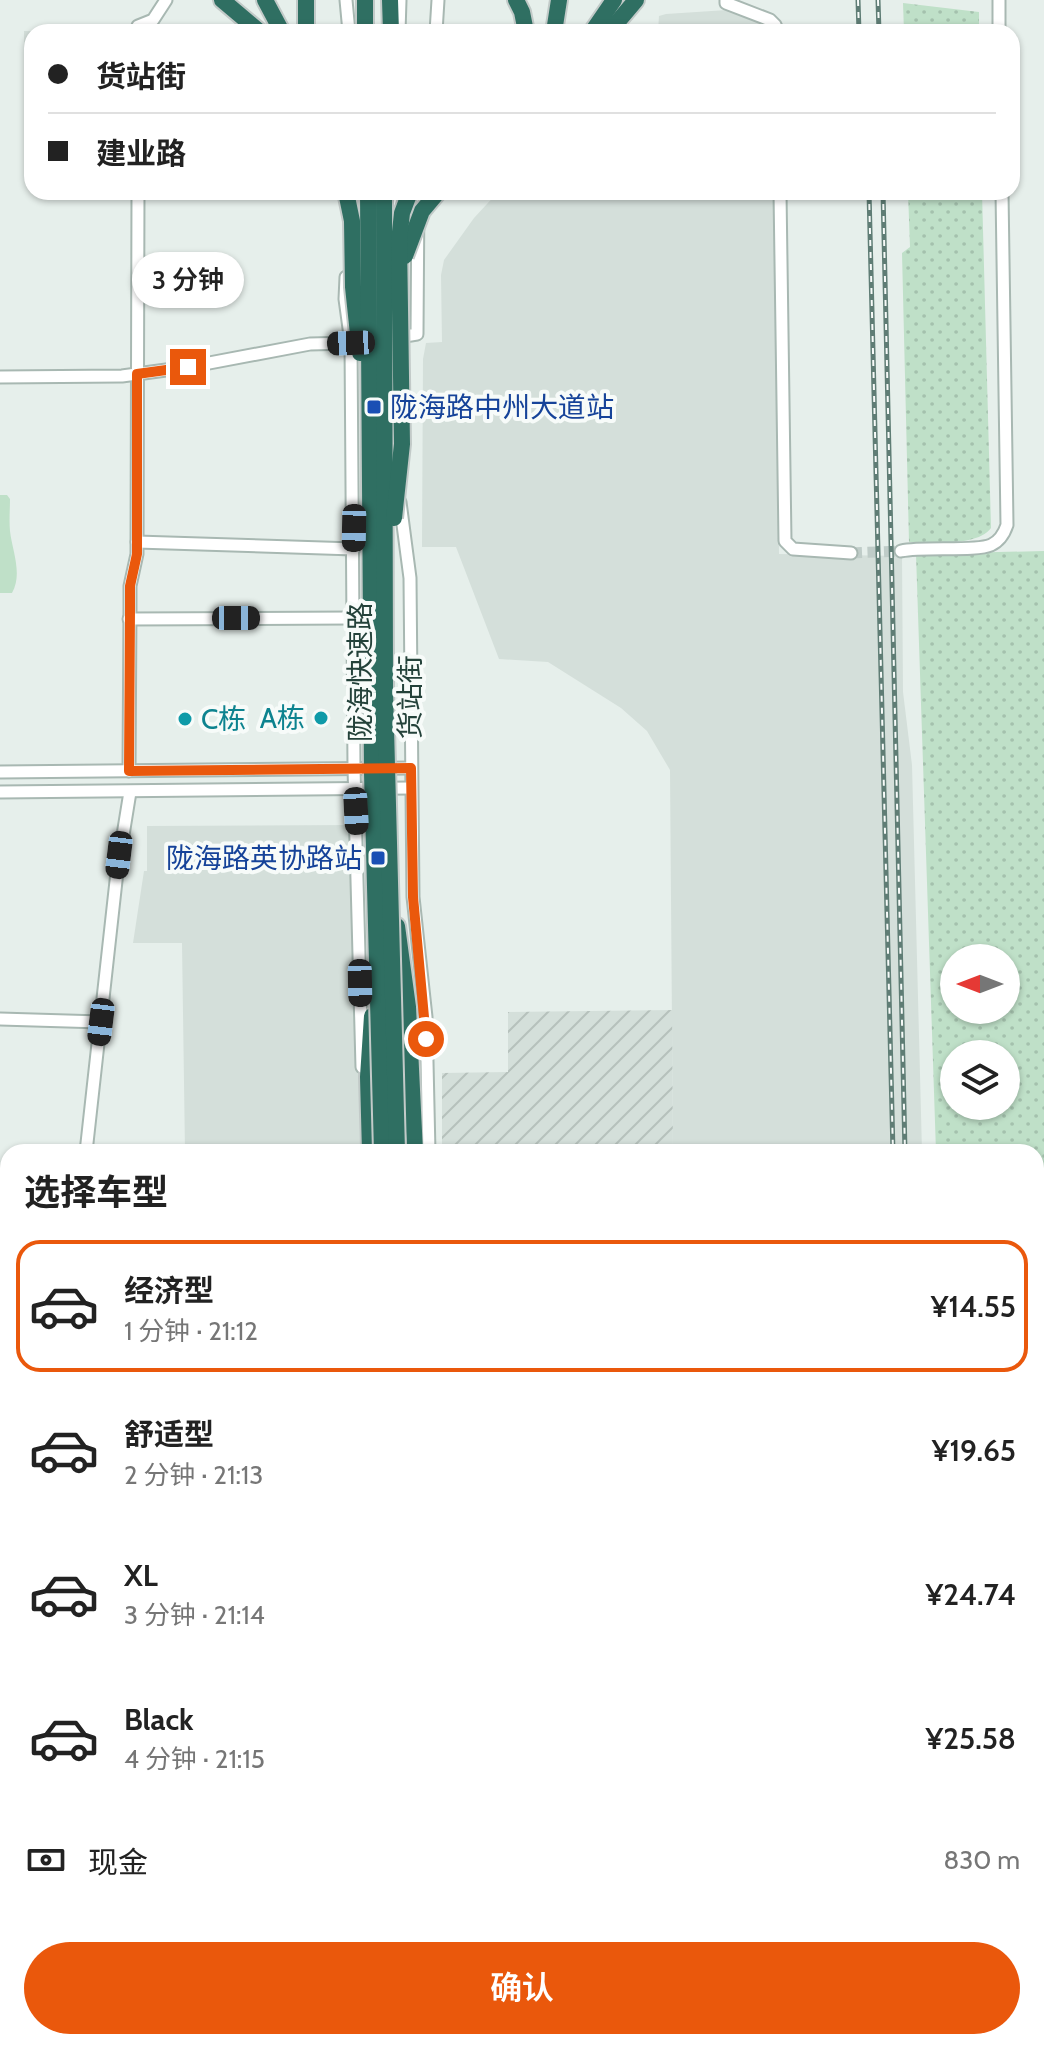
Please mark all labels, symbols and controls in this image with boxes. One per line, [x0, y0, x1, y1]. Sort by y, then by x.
text: 货站街 [96, 58, 186, 95]
text: 建业路 [96, 135, 186, 172]
callout: 3 分钟 [132, 251, 244, 307]
text: 3 分钟 [152, 264, 224, 296]
car [327, 330, 375, 356]
route end [170, 349, 206, 385]
place label: 陇海路中州大道站 [390, 390, 614, 424]
marker: 陇海路中州大道站 [365, 398, 383, 416]
car [342, 504, 366, 552]
street label: 陇海快速路 [343, 602, 377, 742]
car [212, 606, 260, 630]
street label: 货站街 [393, 655, 427, 739]
place label: A栋 [260, 701, 305, 735]
place label: C栋 [201, 702, 246, 736]
marker: A栋 [312, 709, 330, 727]
marker: C栋 [176, 710, 194, 728]
car [343, 786, 369, 836]
car [104, 830, 134, 880]
place label: 陇海路英协路站 [166, 841, 362, 875]
marker: 陇海路英协路站 [369, 849, 387, 867]
north arrow [940, 944, 1020, 1024]
map controls [940, 944, 1020, 1120]
car [348, 959, 372, 1007]
car [86, 997, 116, 1047]
route start [408, 1021, 444, 1057]
button: layers [940, 1040, 1020, 1120]
text: 选择车型 [24, 1170, 168, 1214]
icon: car [28, 1270, 100, 1342]
text: 经济型 [124, 1272, 214, 1309]
text: ¥14.55 [931, 1288, 1016, 1325]
text: 1 分钟 · 21:12 [124, 1315, 258, 1347]
icon: car [28, 1414, 100, 1486]
text: 舒适型 [124, 1416, 214, 1453]
text: ¥19.65 [932, 1432, 1016, 1469]
text: 2 分钟 · 21:13 [124, 1459, 263, 1491]
text: XL [124, 1557, 158, 1594]
icon: car [28, 1558, 100, 1630]
text: ¥24.74 [926, 1576, 1016, 1613]
text: 3 分钟 · 21:14 [124, 1599, 265, 1631]
text: Black [124, 1701, 194, 1738]
icon: car [28, 1702, 100, 1774]
text: ¥25.58 [926, 1720, 1016, 1757]
text: 4 分钟 · 21:15 [124, 1743, 265, 1775]
icon: cash [24, 1838, 68, 1882]
text: 现金 [88, 1844, 148, 1881]
text: 830 m [943, 1844, 1020, 1876]
button: 确认 [24, 1942, 1020, 2034]

